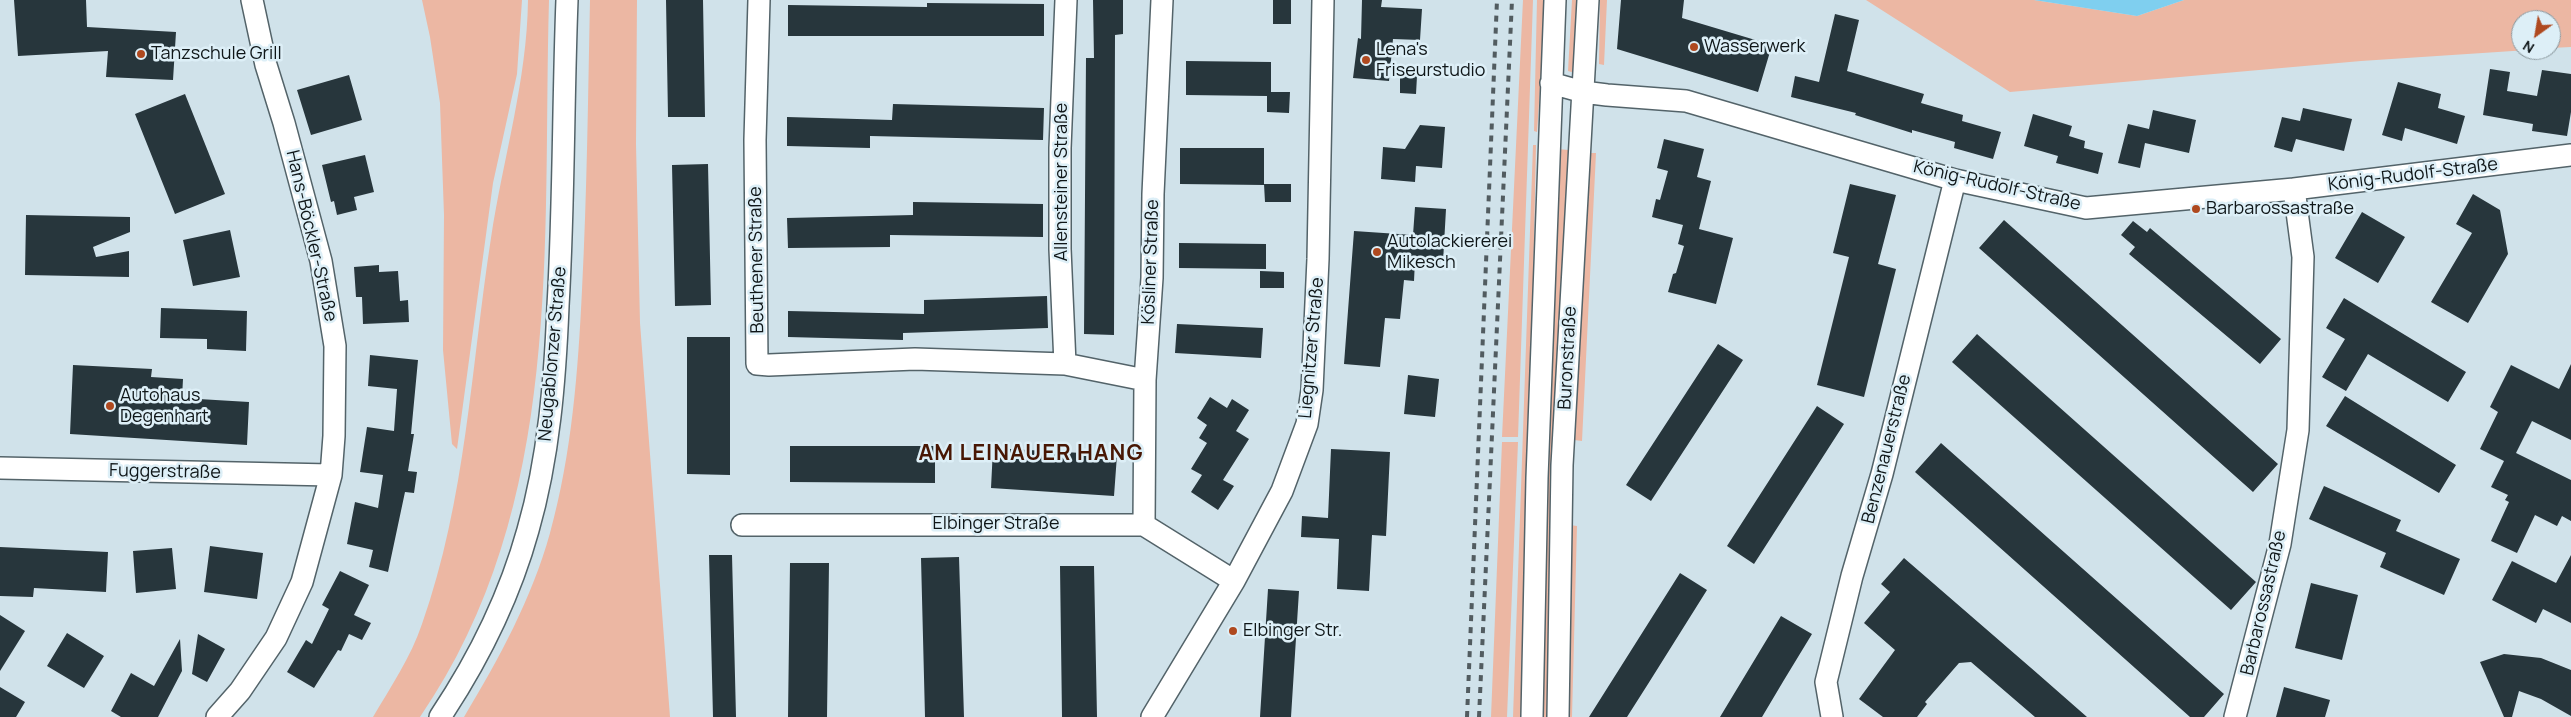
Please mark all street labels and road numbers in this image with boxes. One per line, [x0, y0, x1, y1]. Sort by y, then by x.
street label: Allensteiner Straße [1051, 103, 1073, 261]
street label: Hans-Böckler-Straße [281, 148, 341, 324]
street label: König-Rudolf-Straße [2327, 154, 2499, 196]
street label: König-Rudolf-Straße [1911, 156, 2083, 216]
street label: Beuthener Straße [745, 186, 769, 334]
street label: Kösliner Straße [1138, 199, 1164, 325]
street label: Neugablonzer Straße [535, 266, 571, 442]
street label: Liegnitzer Straße [1295, 276, 1329, 420]
street label: Buronstraße [1555, 306, 1581, 410]
street label: Benzenauerstraße [1858, 372, 1916, 526]
street label: Fuggerstraße [109, 460, 221, 484]
street label: Elbinger Straße [932, 513, 1060, 535]
street label: Barbarossastraße [2237, 528, 2291, 678]

